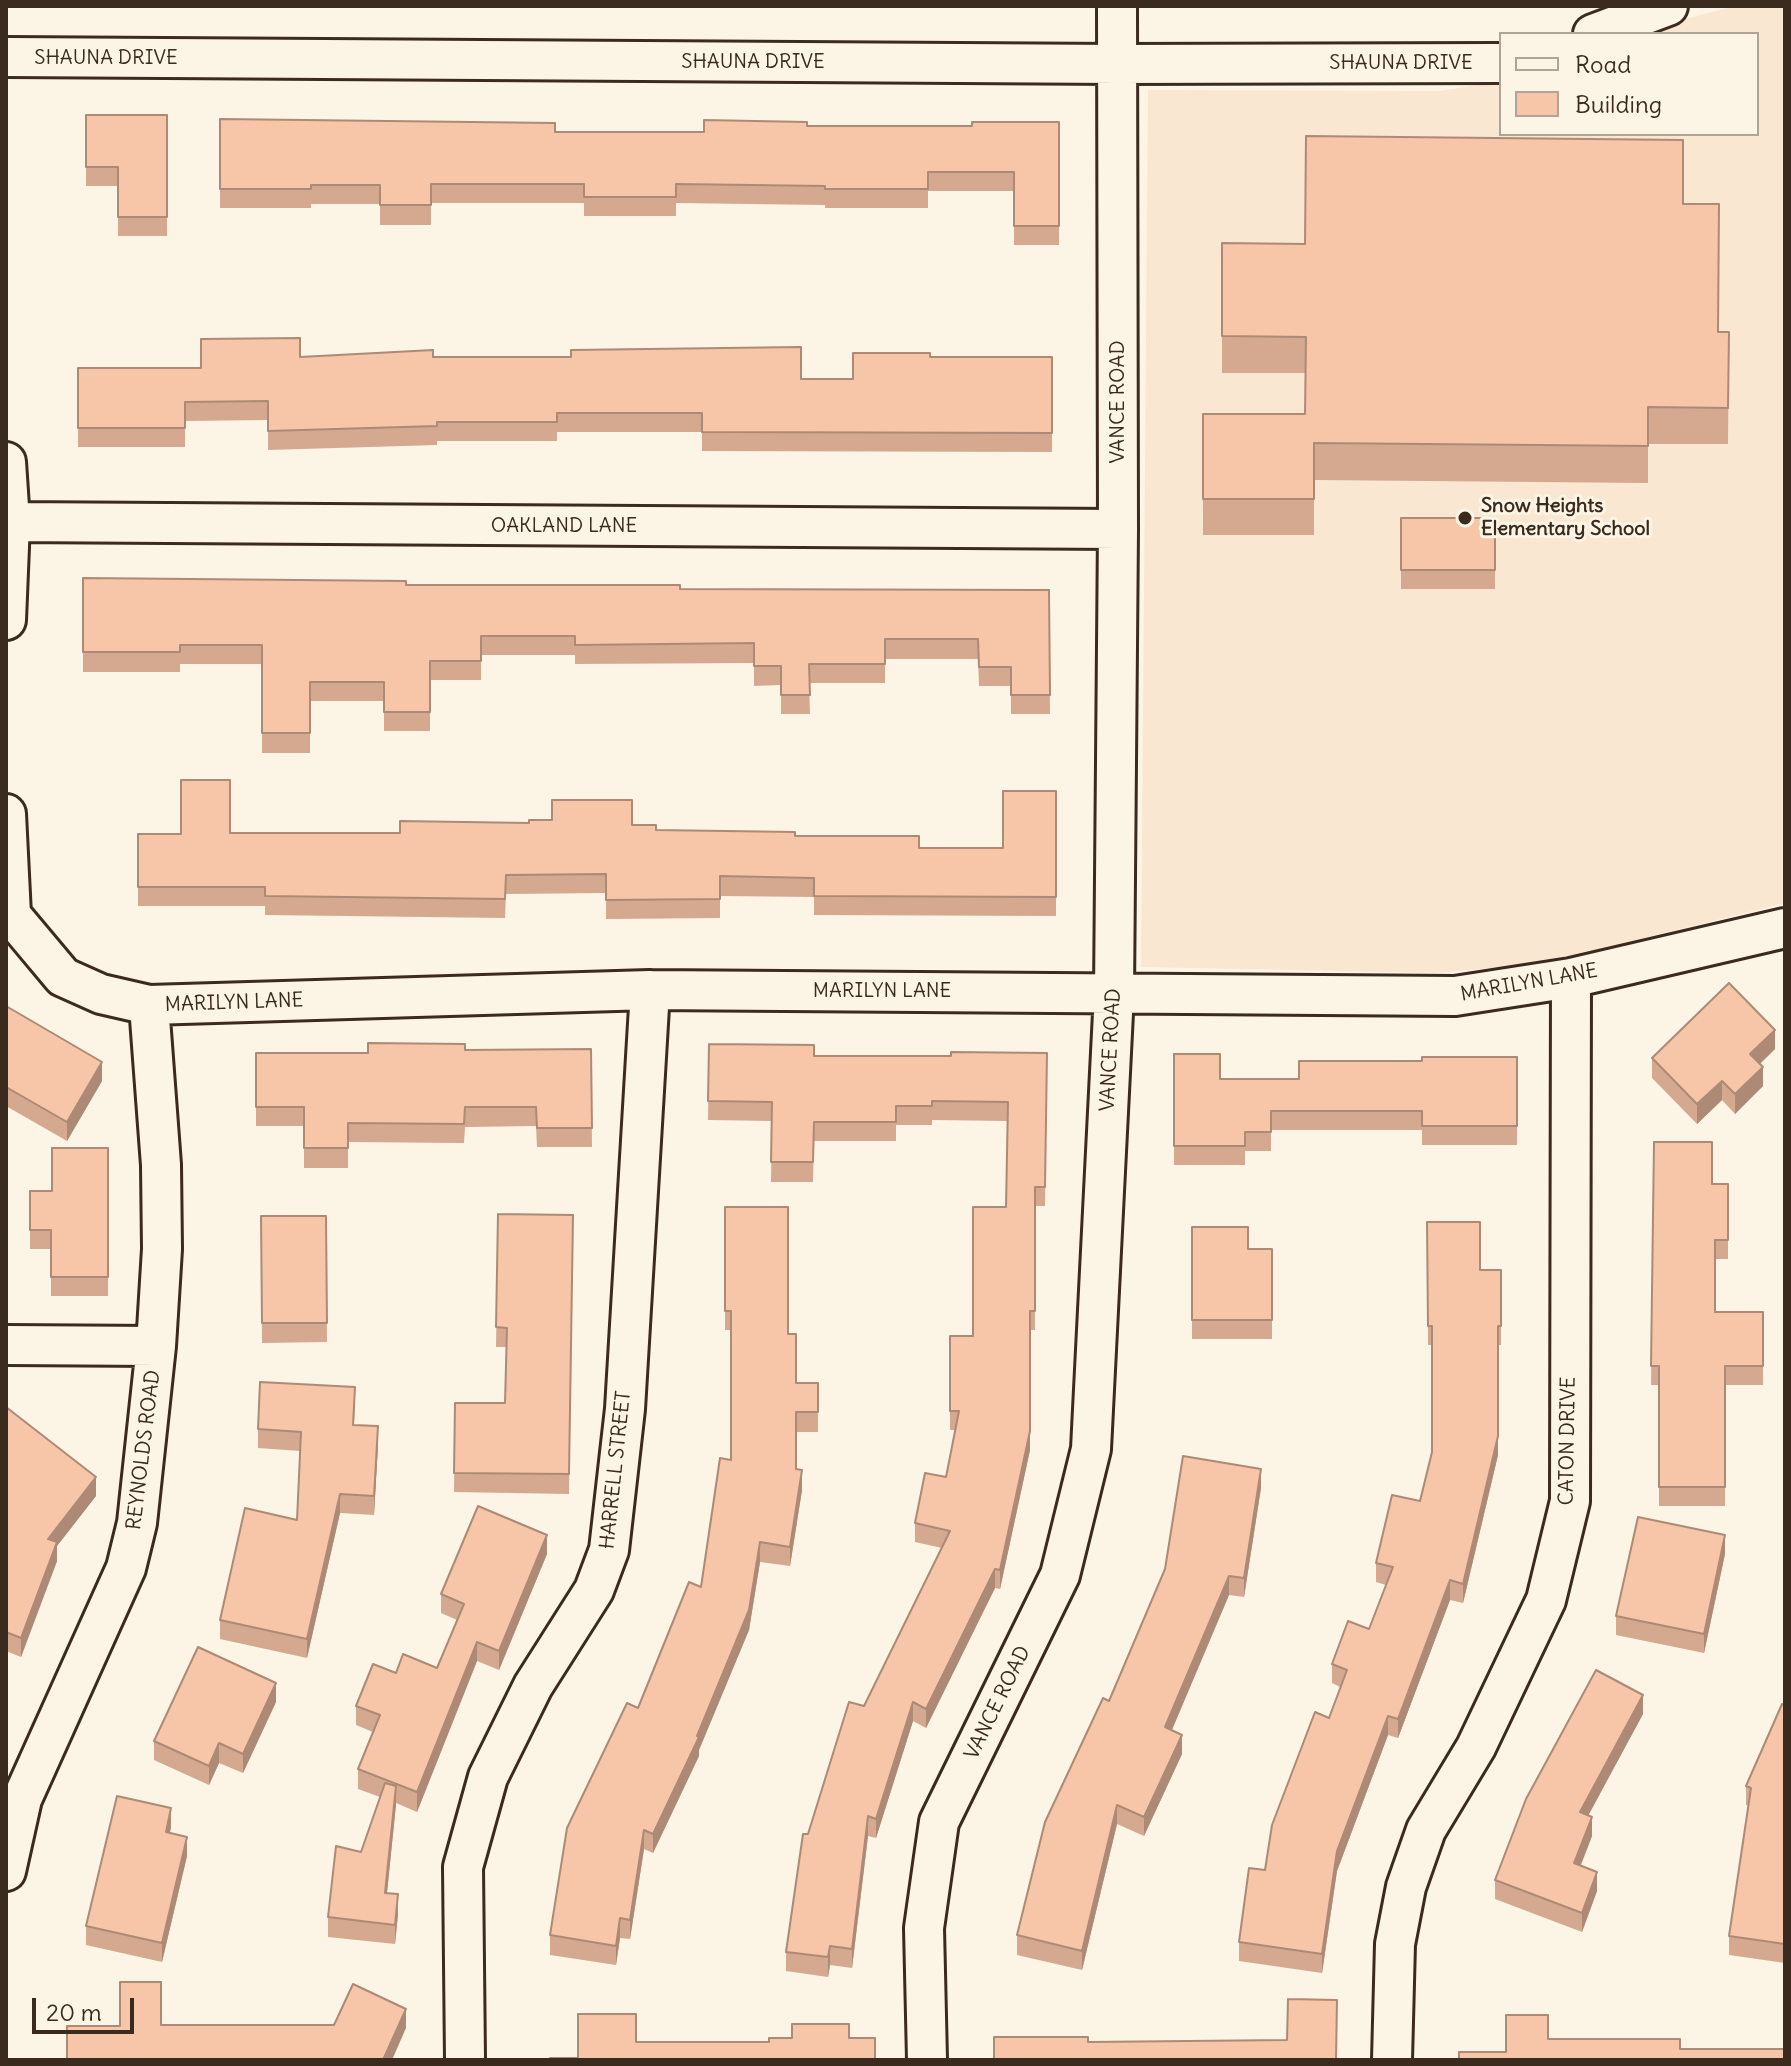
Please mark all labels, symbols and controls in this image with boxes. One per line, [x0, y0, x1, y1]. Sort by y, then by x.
legend [1499, 32, 1759, 136]
street label: SHAUNA DRIVE [34, 46, 178, 70]
text: Road [1575, 49, 1631, 79]
street label: SHAUNA DRIVE [681, 50, 825, 74]
street label: SHAUNA DRIVE [1329, 51, 1473, 75]
text: Building [1575, 89, 1662, 119]
street label: VANCE ROAD [1106, 340, 1130, 464]
place label: Snow Heights Elementary School [1481, 494, 1650, 541]
marker: Snow Heights Elementary School [1456, 509, 1474, 527]
street label: OAKLAND LANE [491, 514, 637, 538]
street label: MARILYN LANE [1459, 959, 1599, 1007]
street label: MARILYN LANE [813, 979, 951, 1003]
street label: VANCE ROAD [1096, 988, 1126, 1112]
street label: MARILYN LANE [164, 989, 304, 1017]
street label: REYNOLDS ROAD [122, 1369, 166, 1531]
street label: CATON DRIVE [1555, 1376, 1581, 1506]
street label: HARRELL STREET [596, 1390, 636, 1550]
street label: VANCE ROAD [960, 1642, 1036, 1764]
scale bar [36, 1982, 138, 2032]
text: 20 m [46, 1997, 102, 2027]

